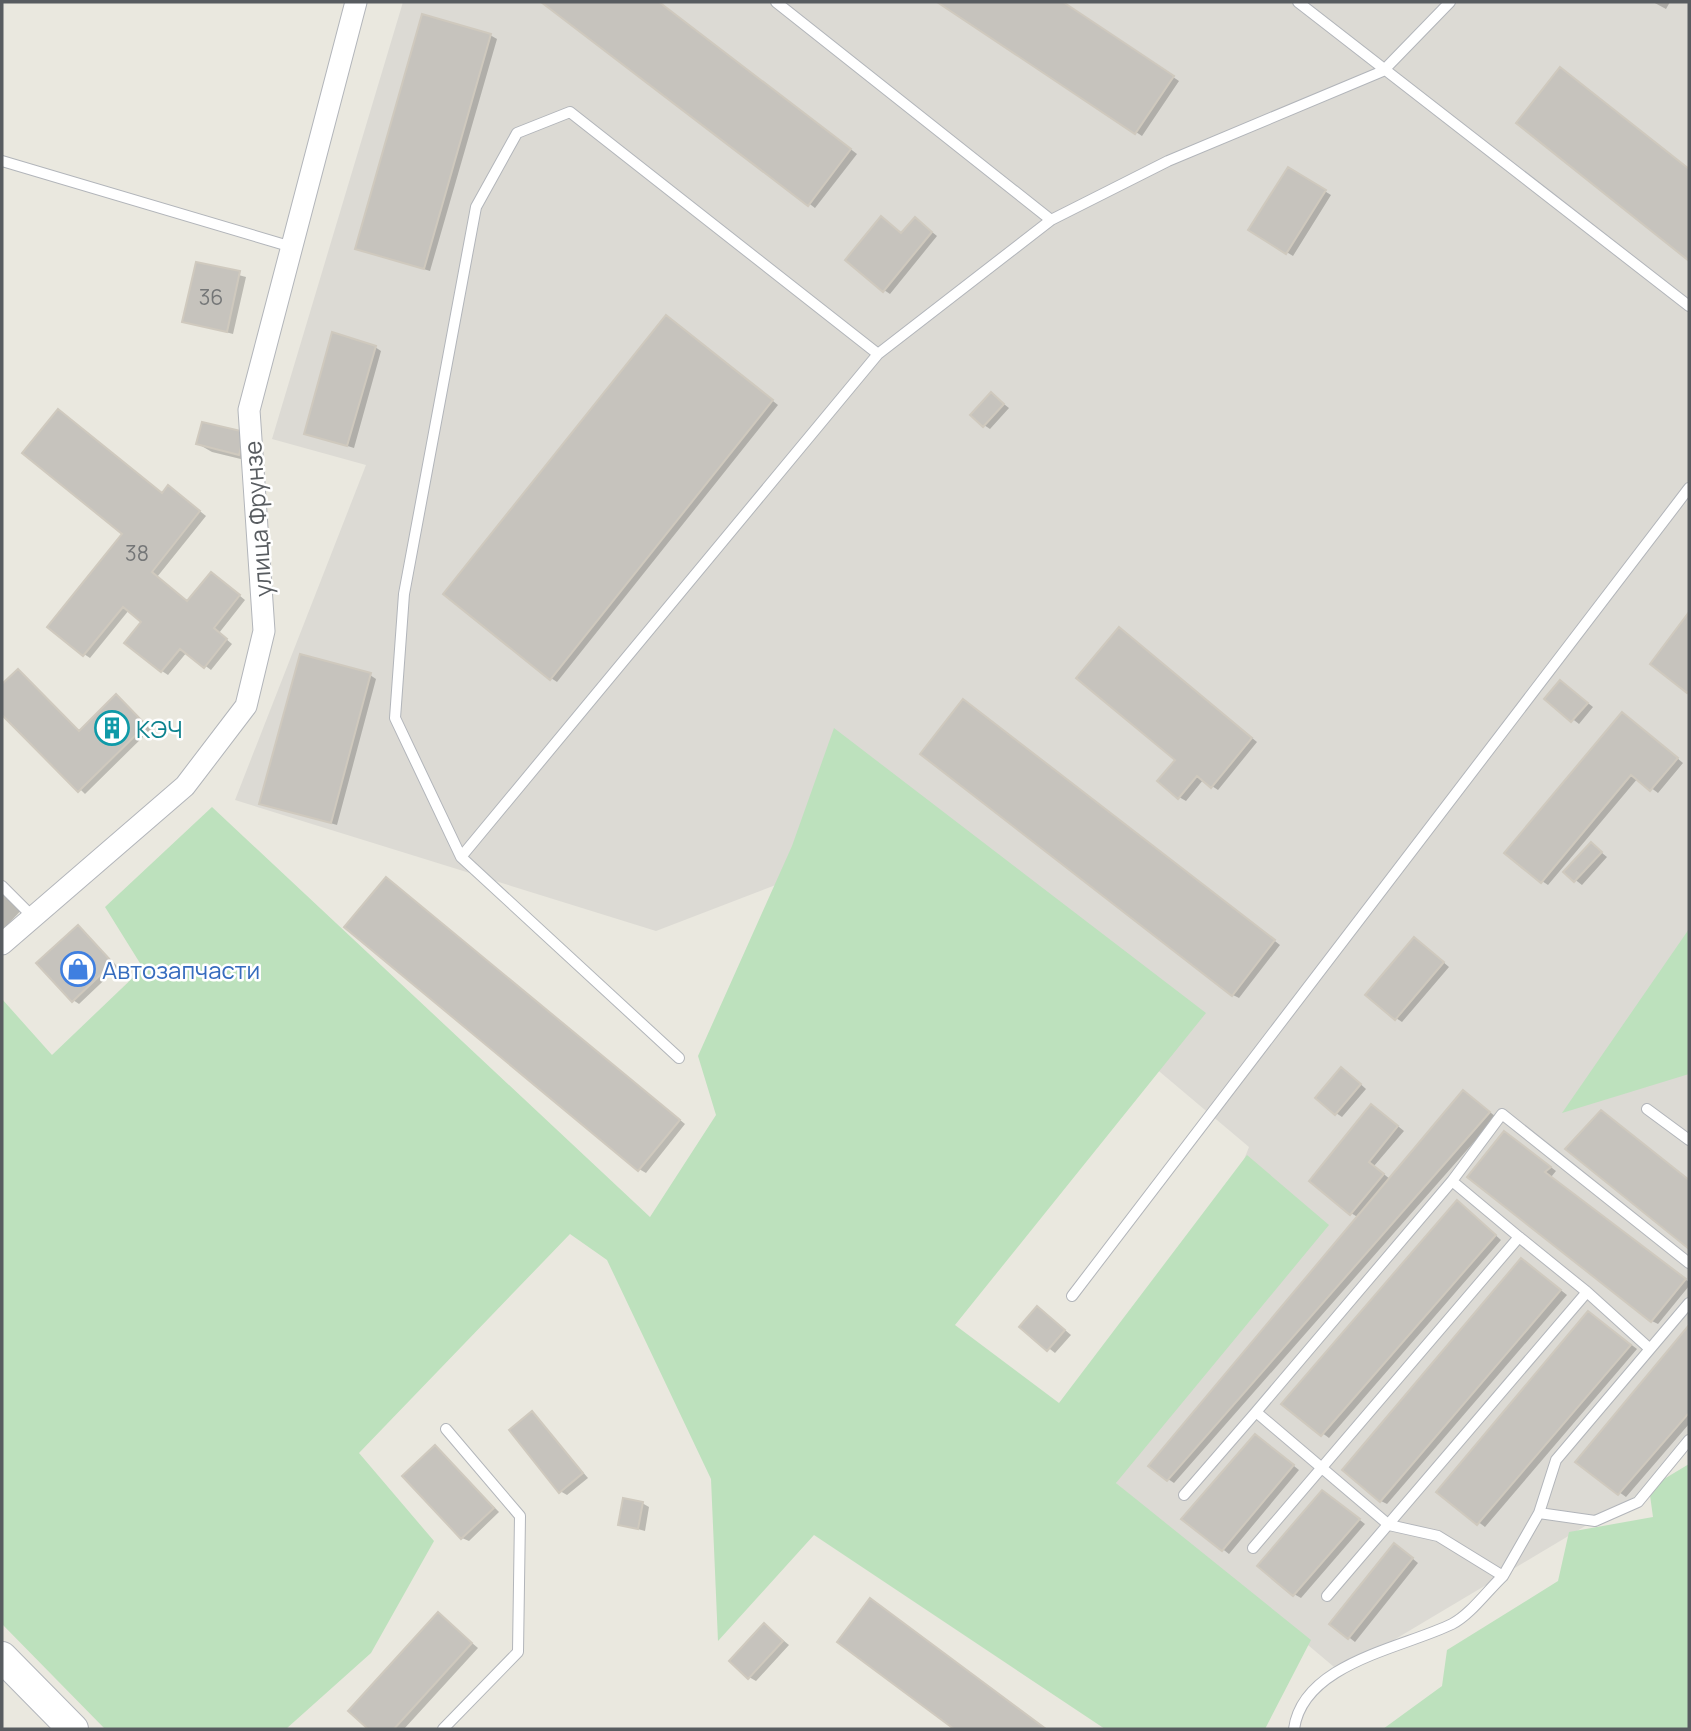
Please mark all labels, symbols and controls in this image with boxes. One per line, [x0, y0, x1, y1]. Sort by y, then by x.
house number: 36 [199, 283, 223, 311]
street label: улица Фрунзе [235, 440, 279, 598]
house number: 38 [125, 539, 149, 567]
building icon: КЭЧ [93, 709, 131, 747]
place label: КЭЧ [136, 712, 183, 745]
shop icon: Автозапчасти [59, 950, 97, 988]
place label: Автозапчасти [102, 953, 260, 986]

